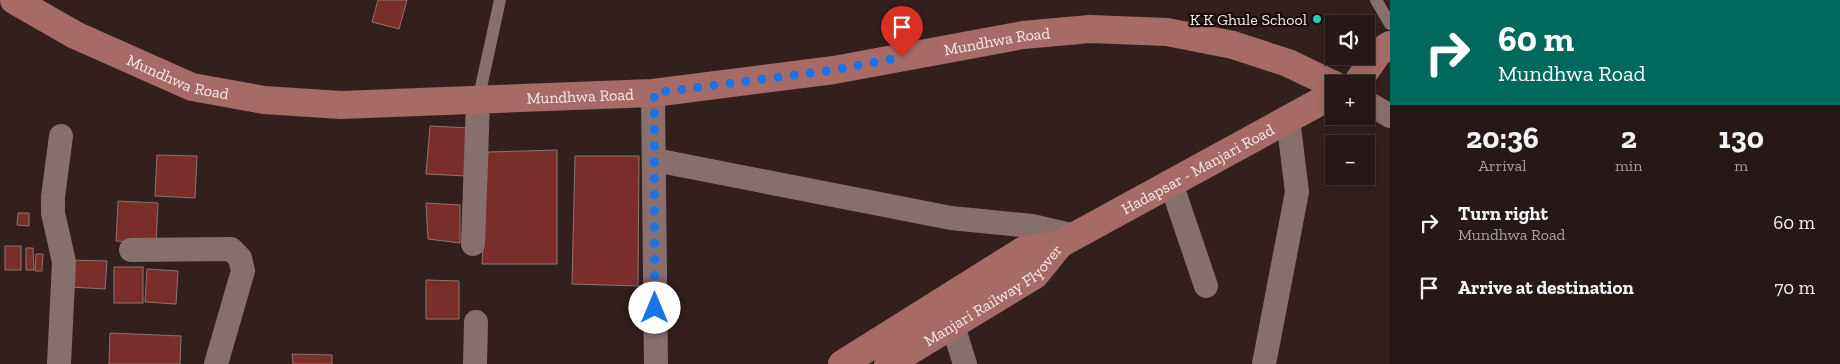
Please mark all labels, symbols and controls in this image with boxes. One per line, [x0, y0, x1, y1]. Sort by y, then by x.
pin [881, 6, 923, 57]
place label: K K Ghule School [1190, 10, 1307, 29]
icon: arrive [888, 13, 916, 41]
marker: K K Ghule School [1311, 13, 1323, 25]
map controls [1325, 15, 1375, 185]
button: sound [1325, 15, 1375, 65]
text: 60 m [1498, 18, 1574, 60]
icon: right [1415, 20, 1480, 85]
street label: Mundhwa Road [942, 23, 1051, 59]
street label: Mundhwa Road [124, 50, 231, 103]
text: Mundhwa Road [1498, 60, 1646, 87]
button: + [1325, 75, 1375, 125]
street label: Mundhwa Road [526, 84, 634, 107]
street label: Hadapsar - Manjari Road [1118, 119, 1277, 218]
text: 20:36 [1466, 120, 1539, 156]
text: 2 [1621, 120, 1637, 156]
text: 130 [1719, 120, 1764, 156]
button: − [1325, 135, 1375, 185]
text: Arrival [1478, 156, 1527, 175]
text: min [1615, 156, 1642, 175]
text: m [1734, 156, 1748, 175]
text: Turn right [1458, 202, 1548, 225]
icon: right [1415, 209, 1443, 237]
text: 60 m [1773, 211, 1815, 234]
text: Mundhwa Road [1458, 225, 1565, 244]
street label: Manjari Railway Flyover [920, 240, 1066, 350]
icon: arrive [1415, 274, 1443, 302]
text: Arrive at destination [1458, 276, 1634, 299]
text: 70 m [1774, 276, 1815, 299]
position arrow [628, 281, 680, 333]

